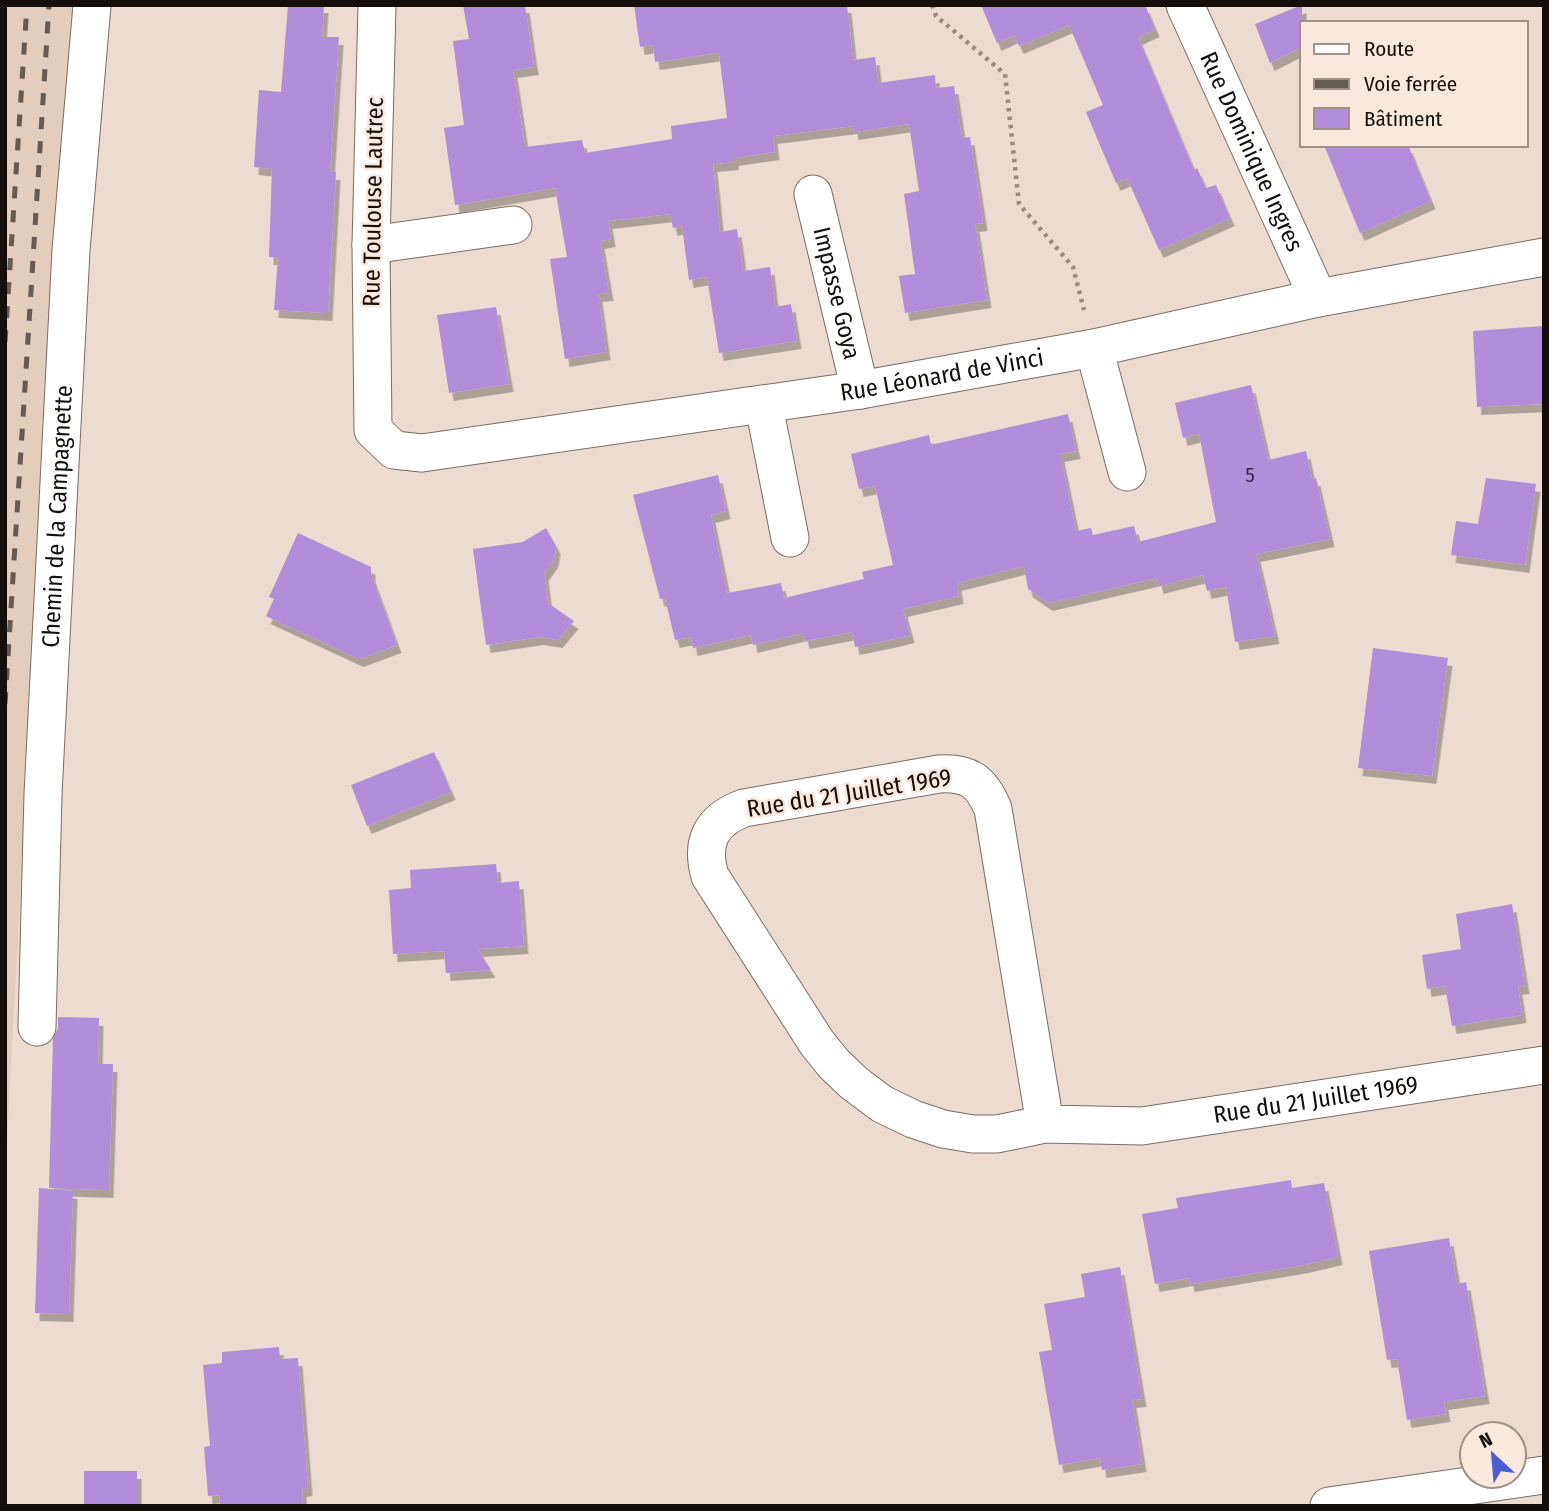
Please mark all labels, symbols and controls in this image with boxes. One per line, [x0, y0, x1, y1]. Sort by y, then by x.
legend [1300, 21, 1528, 147]
text: Route [1364, 36, 1414, 62]
street label: Rue Dominique Ingres [1194, 47, 1309, 256]
text: Voie ferrée [1364, 71, 1457, 97]
street label: Rue Toulouse Lautrec [357, 97, 389, 307]
text: Bâtiment [1364, 106, 1443, 132]
street label: Impasse Goya [807, 224, 866, 362]
street label: Rue Léonard de Vinci [838, 343, 1046, 407]
street label: Chemin de la Campagnette [37, 385, 78, 648]
house number: 5 [1245, 462, 1255, 488]
street label: Rue du 21 Juillet 1969 [745, 763, 953, 823]
street label: Rue du 21 Juillet 1969 [1211, 1070, 1420, 1129]
north arrow [1458, 1420, 1528, 1490]
text: N [1476, 1427, 1496, 1453]

